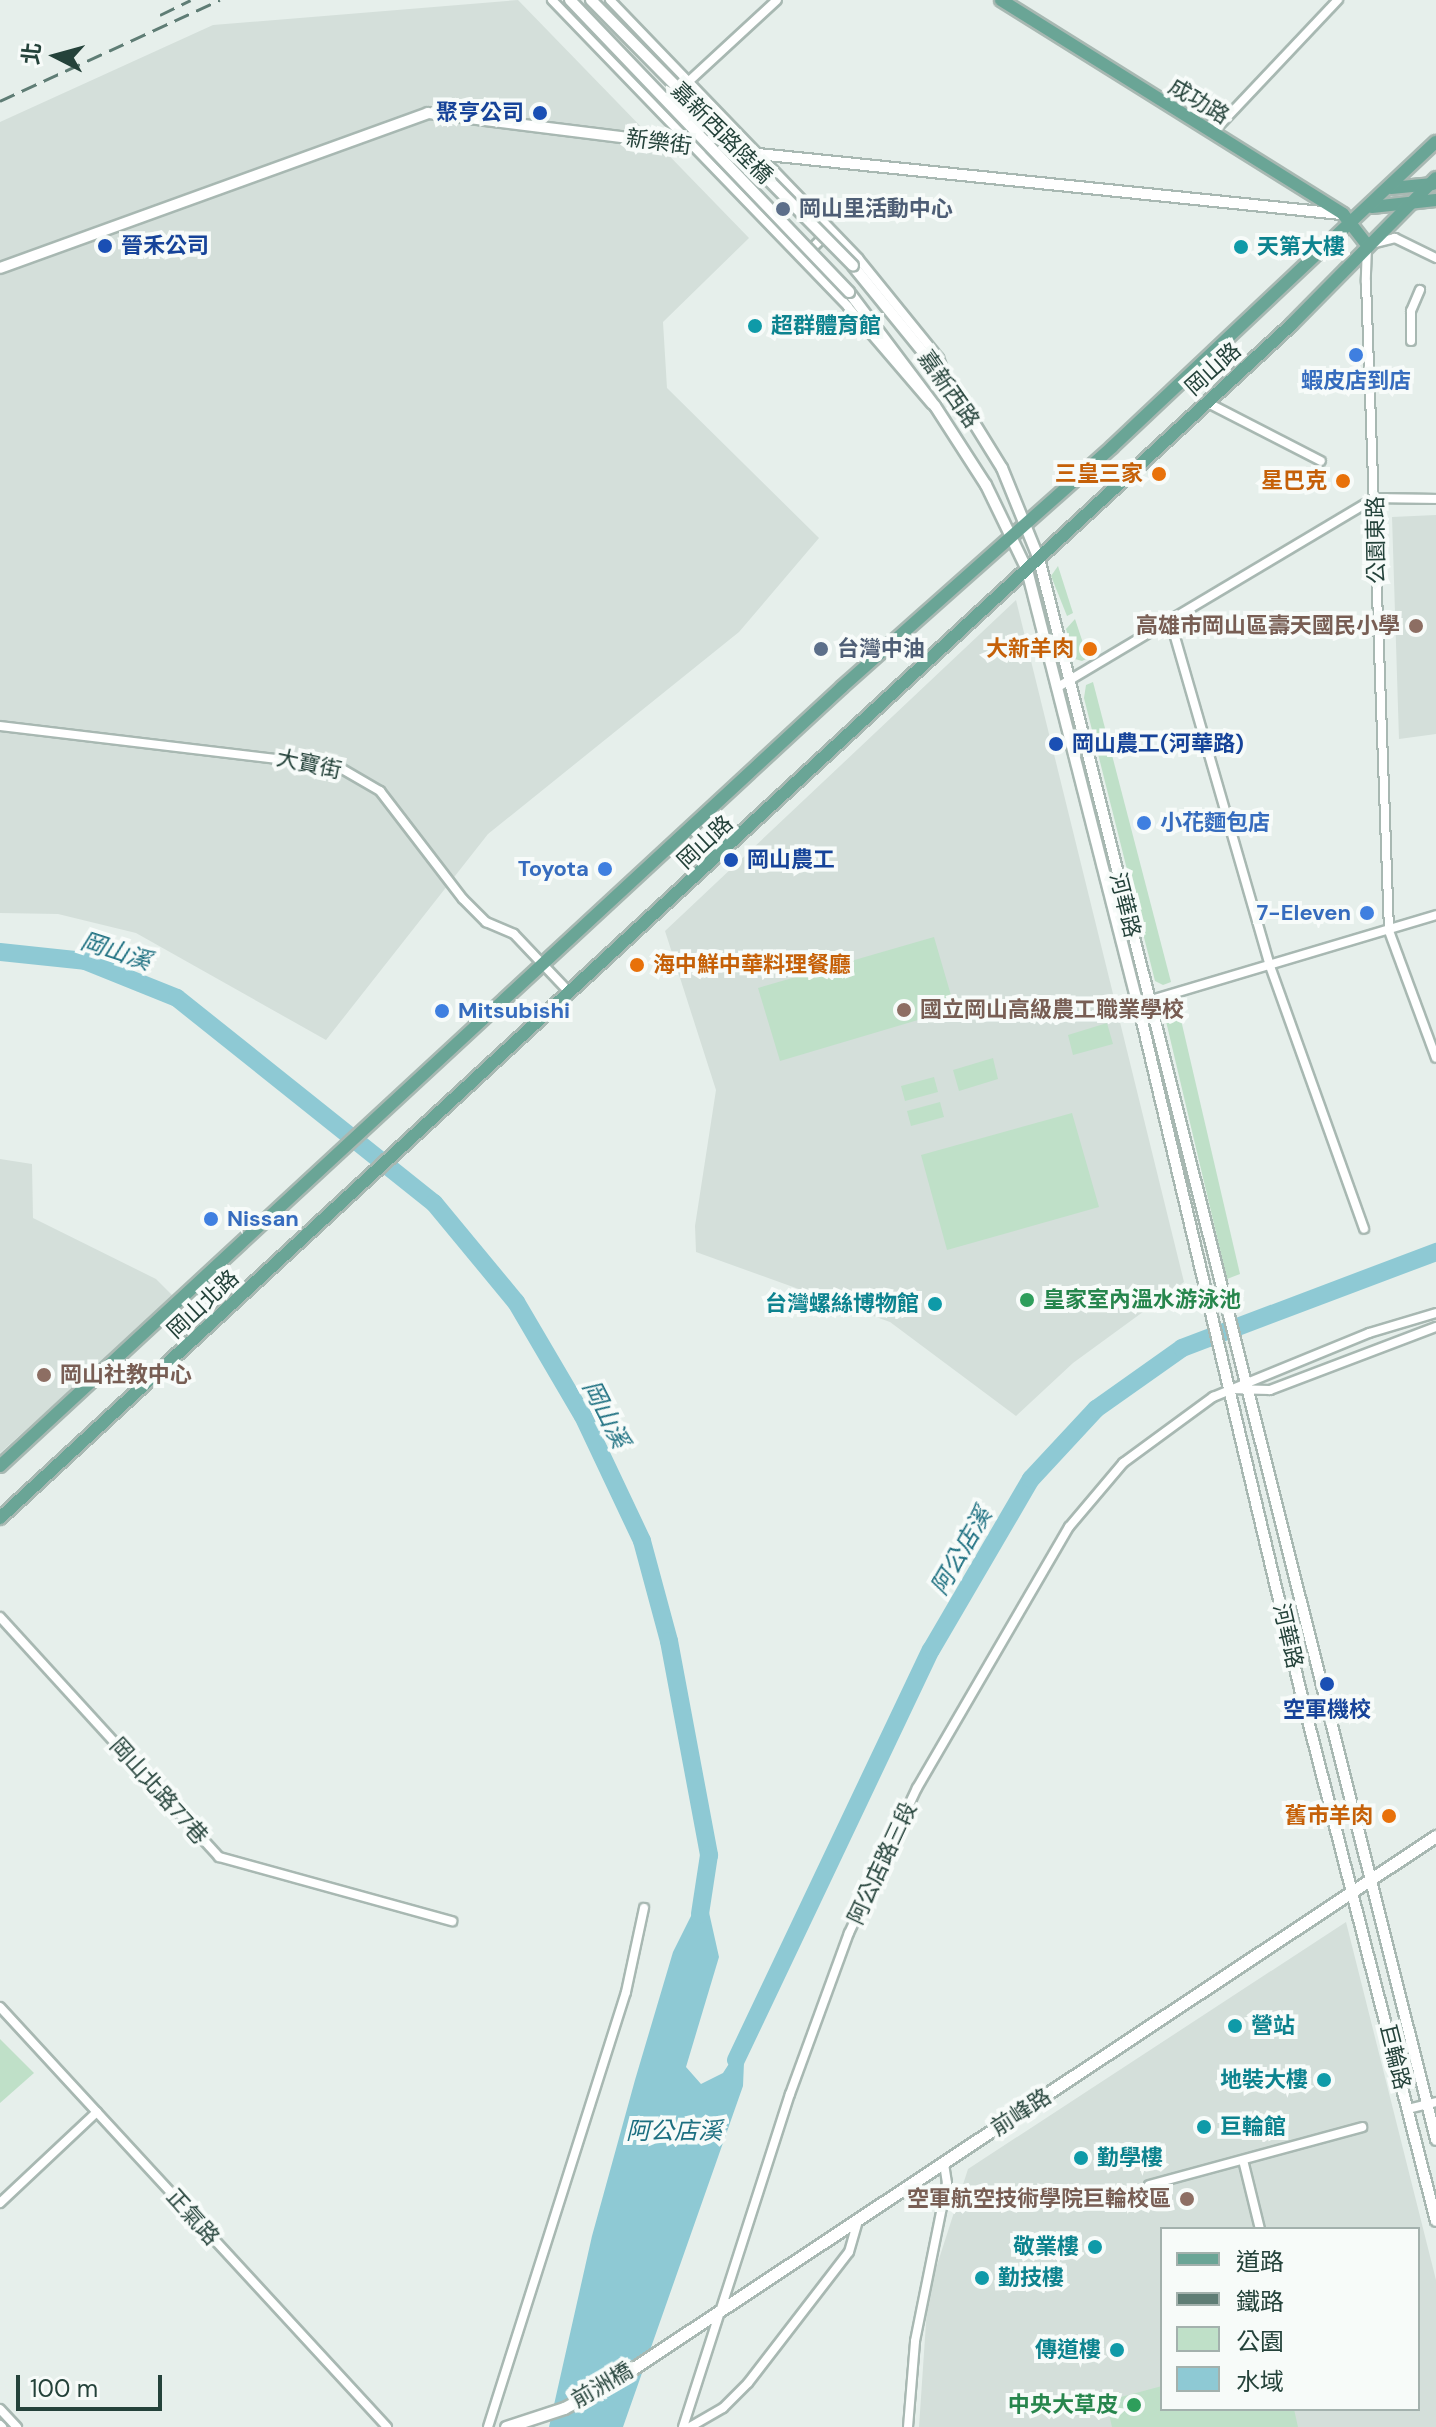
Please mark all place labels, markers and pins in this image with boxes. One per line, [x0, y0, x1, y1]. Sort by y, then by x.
place label: 聚亨公司 [436, 100, 524, 126]
marker: 聚亨公司 [531, 104, 549, 122]
place label: 岡山里活動中心 [799, 196, 953, 222]
marker: 岡山里活動中心 [774, 200, 792, 218]
place label: 晉禾公司 [121, 233, 209, 259]
place label: 天第大樓 [1257, 234, 1345, 260]
marker: 晉禾公司 [96, 237, 114, 255]
marker: 天第大樓 [1232, 238, 1250, 256]
place label: 超群體育館 [771, 313, 881, 339]
marker: 超群體育館 [746, 317, 764, 335]
marker: 蝦皮店到店 [1347, 346, 1365, 364]
place label: 蝦皮店到店 [1301, 368, 1411, 394]
place label: 三皇三家 [1055, 461, 1143, 487]
marker: 三皇三家 [1150, 465, 1168, 483]
place label: 星巴克 [1261, 468, 1327, 494]
marker: 星巴克 [1334, 472, 1352, 490]
place label: 高雄市岡山區壽天國民小學 [1136, 613, 1400, 639]
marker: 高雄市岡山區壽天國民小學 [1407, 617, 1425, 635]
place label: 台灣中油 [837, 636, 925, 662]
place label: 大新羊肉 [986, 636, 1074, 662]
marker: 台灣中油 [812, 640, 830, 658]
marker: 大新羊肉 [1081, 640, 1099, 658]
place label: 岡山農工(河華路) [1072, 731, 1244, 757]
marker: 岡山農工(河華路) [1047, 735, 1065, 753]
place label: 小花麵包店 [1160, 810, 1270, 836]
marker: 小花麵包店 [1135, 814, 1153, 832]
place label: 岡山農工 [747, 847, 835, 873]
marker: 岡山農工 [722, 851, 740, 869]
place label: Toyota [518, 856, 589, 882]
marker: Toyota [596, 860, 614, 878]
place label: 7-Eleven [1257, 900, 1351, 926]
marker: 7-Eleven [1358, 904, 1376, 922]
place label: 海中鮮中華料理餐廳 [653, 952, 851, 978]
marker: 海中鮮中華料理餐廳 [628, 956, 646, 974]
place label: 國立岡山高級農工職業學校 [920, 997, 1184, 1023]
place label: Mitsubishi [458, 998, 570, 1024]
marker: 國立岡山高級農工職業學校 [895, 1001, 913, 1019]
marker: Mitsubishi [433, 1002, 451, 1020]
place label: Nissan [227, 1206, 299, 1232]
marker: Nissan [202, 1210, 220, 1228]
place label: 皇家室內溫水游泳池 [1043, 1287, 1241, 1313]
place label: 台灣螺絲博物館 [765, 1291, 919, 1317]
marker: 皇家室內溫水游泳池 [1018, 1291, 1036, 1309]
marker: 台灣螺絲博物館 [926, 1295, 944, 1313]
place label: 岡山社教中心 [60, 1362, 192, 1388]
marker: 岡山社教中心 [35, 1366, 53, 1384]
marker: 空軍機校 [1318, 1675, 1336, 1693]
place label: 空軍機校 [1283, 1697, 1371, 1723]
place label: 舊市羊肉 [1285, 1803, 1373, 1829]
marker: 舊市羊肉 [1380, 1807, 1398, 1825]
place label: 營站 [1251, 2013, 1295, 2039]
marker: 營站 [1226, 2017, 1244, 2035]
place label: 地裝大樓 [1220, 2067, 1308, 2093]
marker: 地裝大樓 [1315, 2071, 1333, 2089]
place label: 巨輪館 [1220, 2114, 1286, 2140]
marker: 巨輪館 [1195, 2118, 1213, 2136]
place label: 勤學樓 [1097, 2145, 1163, 2171]
marker: 勤學樓 [1072, 2149, 1090, 2167]
place label: 空軍航空技術學院巨輪校區 [907, 2186, 1171, 2212]
marker: 空軍航空技術學院巨輪校區 [1178, 2190, 1196, 2208]
place label: 敬業樓 [1013, 2234, 1079, 2260]
marker: 敬業樓 [1086, 2238, 1104, 2256]
place label: 勤技樓 [998, 2265, 1064, 2291]
marker: 勤技樓 [973, 2269, 991, 2287]
place label: 傳道樓 [1035, 2337, 1101, 2363]
marker: 傳道樓 [1108, 2341, 1126, 2359]
place label: 中央大草皮 [1008, 2392, 1118, 2418]
marker: 中央大草皮 [1125, 2396, 1143, 2414]

